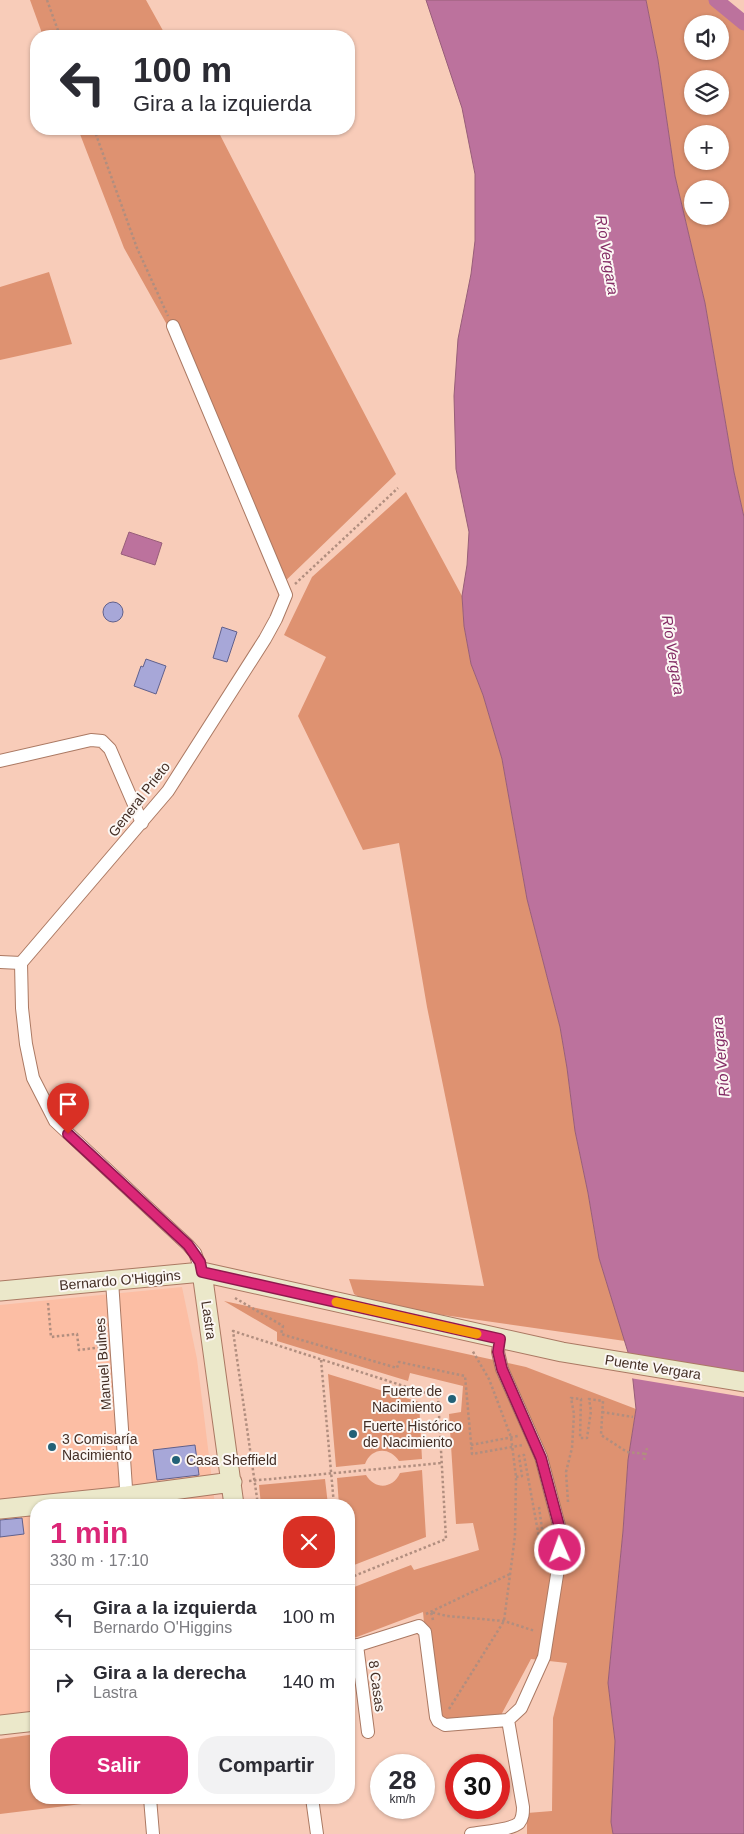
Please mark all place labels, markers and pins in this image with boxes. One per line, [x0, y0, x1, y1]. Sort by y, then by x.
pin [47, 1083, 89, 1134]
place label: Fuerte de Nacimiento [372, 1383, 442, 1415]
marker: Fuerte de Nacimiento [446, 1393, 458, 1405]
place label: Fuerte Histórico de Nacimiento [363, 1418, 462, 1450]
marker: Fuerte Histórico de Nacimiento [347, 1428, 359, 1440]
place label: 3 Comisaría Nacimiento [62, 1431, 138, 1463]
marker: 3 Comisaría Nacimiento [46, 1441, 58, 1453]
place label: Casa Sheffield [186, 1452, 277, 1468]
marker: Casa Sheffield [170, 1454, 182, 1466]

